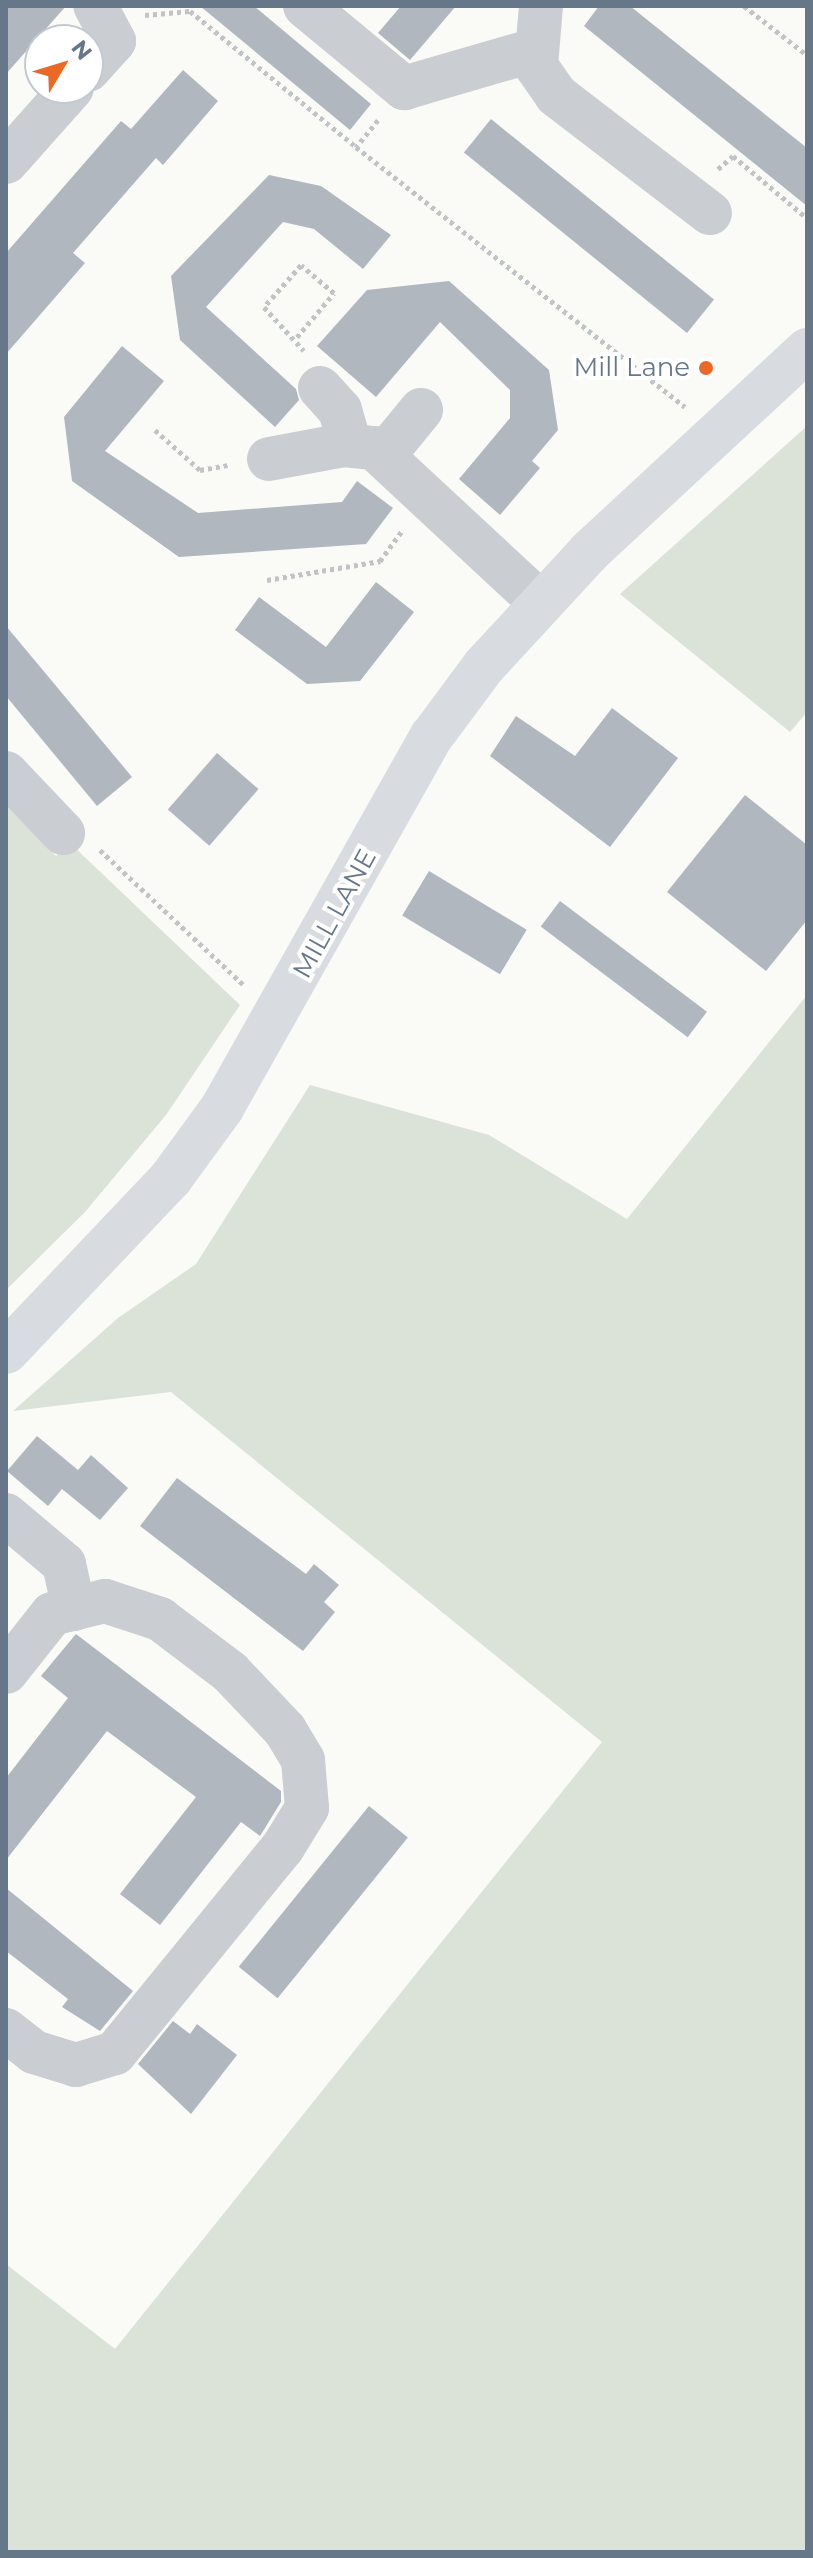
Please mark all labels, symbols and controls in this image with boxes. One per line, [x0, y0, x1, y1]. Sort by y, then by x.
north arrow [24, 24, 104, 104]
text: N [66, 35, 98, 65]
place label: Mill Lane [573, 352, 690, 384]
marker: Mill Lane [697, 359, 715, 377]
street label: MILL LANE [287, 844, 383, 984]

